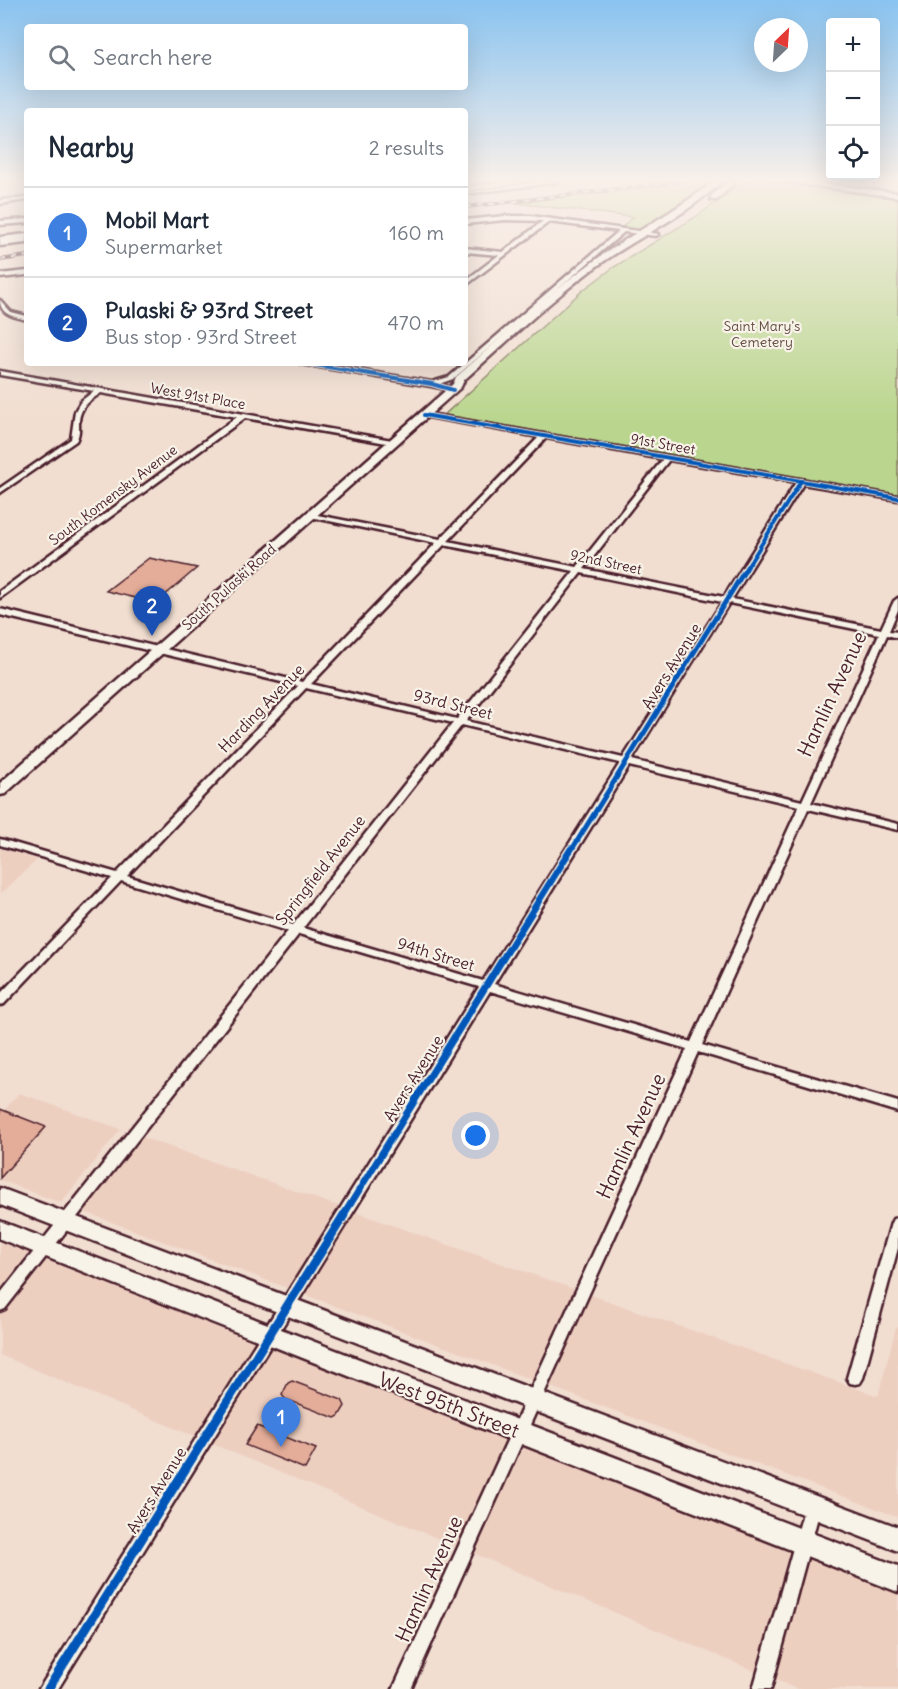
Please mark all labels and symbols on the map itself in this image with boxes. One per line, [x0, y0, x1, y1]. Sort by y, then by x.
north arrow [754, 18, 808, 72]
park label: Saint Mary's Cemetery [724, 317, 800, 351]
street label: West 91st Place [149, 379, 247, 413]
street label: 91st Street [629, 429, 697, 459]
street label: South Komensky Avenue [45, 441, 181, 549]
street label: South Pulaski Road [178, 540, 280, 634]
street label: 92nd Street [569, 546, 644, 578]
pin: 2 [132, 586, 172, 636]
street label: Avers Avenue [637, 619, 705, 713]
street label: Hamlin Avenue [792, 627, 872, 761]
street label: Harding Avenue [214, 659, 308, 757]
street label: 93rd Street [411, 685, 495, 724]
street label: Springfield Avenue [271, 811, 369, 929]
street label: 94th Street [395, 933, 478, 975]
street label: Avers Avenue [379, 1031, 447, 1125]
street label: Hamlin Avenue [591, 1069, 671, 1203]
your location [461, 1121, 490, 1150]
street label: West 95th Street [375, 1366, 523, 1443]
pin: 1 [262, 1398, 300, 1447]
street label: Avers Avenue [122, 1443, 190, 1537]
street label: Hamlin Avenue [390, 1512, 468, 1646]

